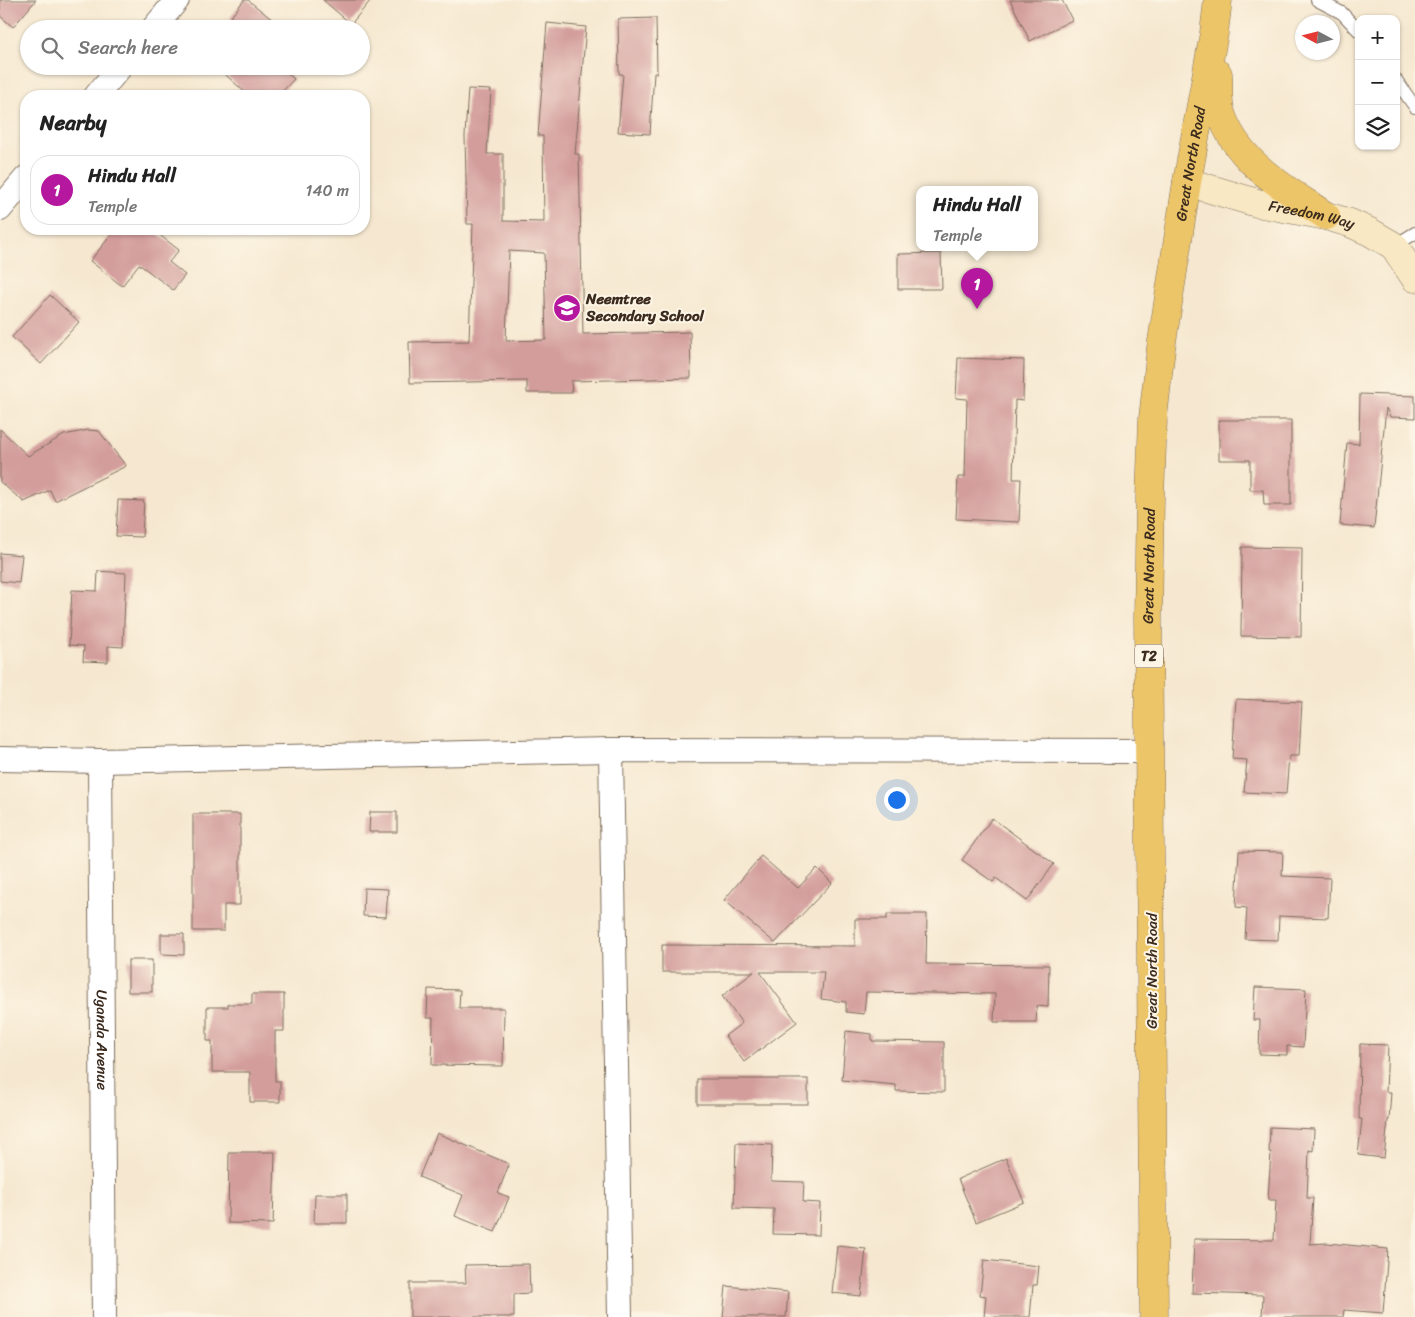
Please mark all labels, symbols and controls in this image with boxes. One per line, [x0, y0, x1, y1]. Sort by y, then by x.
north arrow [1295, 15, 1340, 60]
map controls [1355, 15, 1400, 150]
button: + [1355, 15, 1400, 60]
search box [20, 20, 370, 75]
text: Search here [78, 31, 178, 64]
icon: search [38, 34, 66, 62]
button: − [1355, 60, 1400, 105]
text: Nearby [40, 104, 106, 142]
street label: Great North Road [1168, 104, 1214, 223]
button: layers [1355, 105, 1400, 150]
text: Hindu Hall [88, 159, 176, 192]
text: 1 [54, 176, 60, 205]
text: 140 m [306, 176, 349, 205]
popup [916, 186, 1038, 251]
text: Hindu Hall [933, 188, 1021, 221]
text: Temple [88, 192, 137, 221]
street label: Freedom Way [1267, 192, 1360, 237]
text: Temple [933, 221, 982, 250]
pin: 1 [961, 268, 993, 309]
place label: Neemtree Secondary School [585, 286, 705, 329]
school or university icon: Neemtree Secondary School [552, 293, 582, 323]
street label: Great North Road [1135, 507, 1163, 624]
road number: T2 [1135, 644, 1163, 668]
your location [884, 787, 910, 813]
street label: Great North Road [1139, 912, 1165, 1029]
street label: Uganda Avenue [89, 990, 115, 1091]

